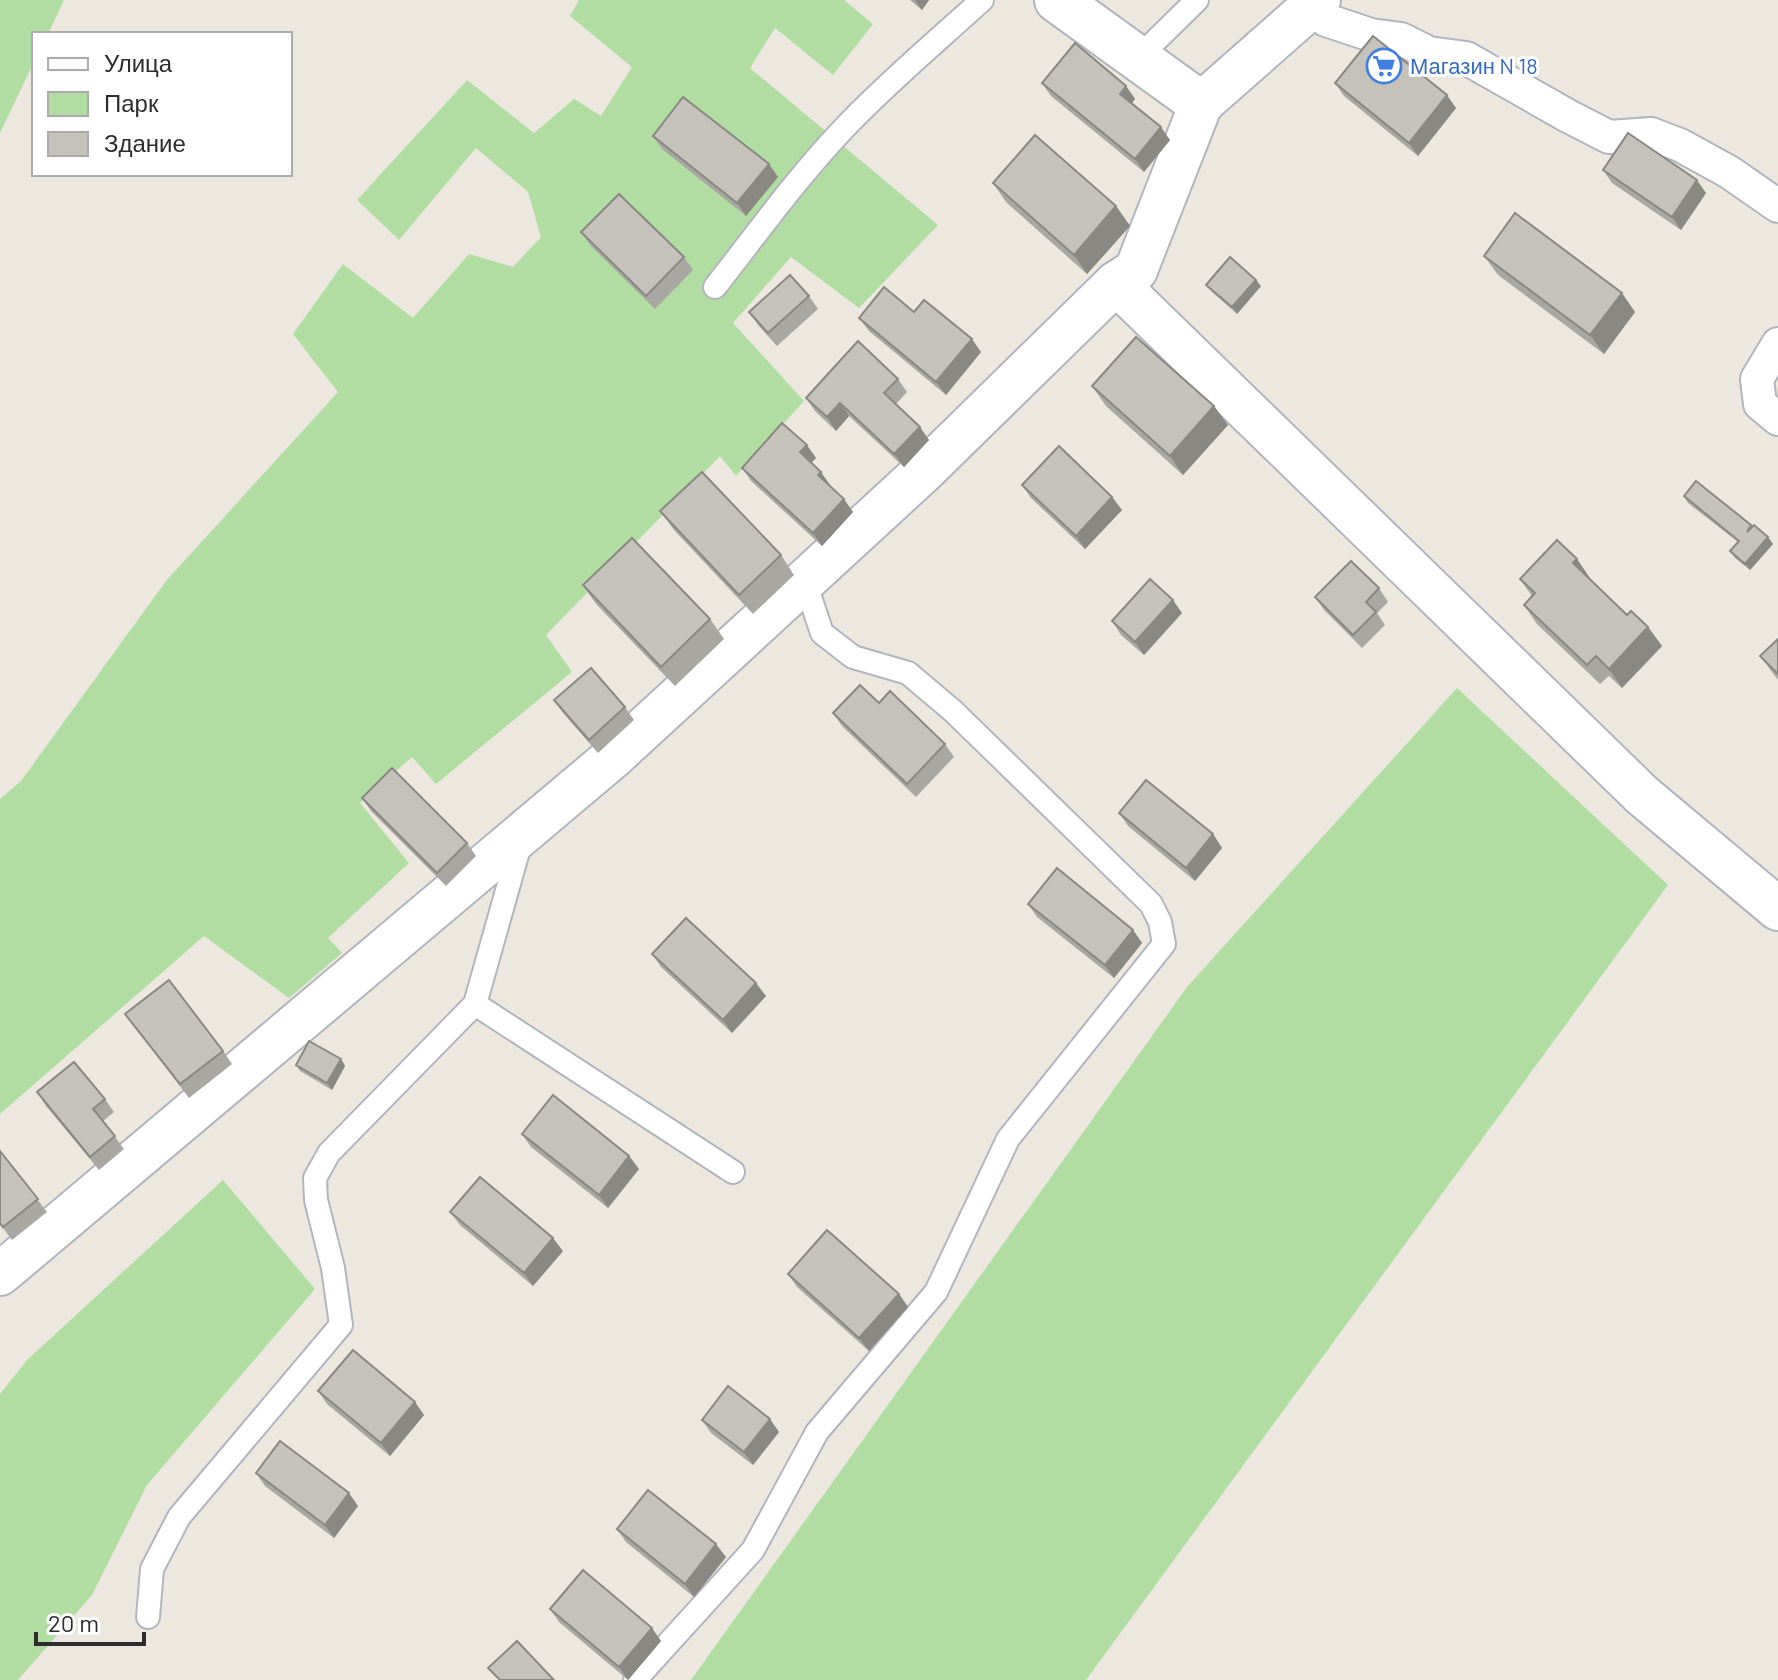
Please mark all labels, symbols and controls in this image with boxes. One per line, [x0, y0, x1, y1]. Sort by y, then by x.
legend [32, 32, 292, 176]
supermarket icon: Магазин N 18 [1365, 47, 1403, 85]
text: Улица [104, 48, 173, 77]
place label: Магазин N 18 [1410, 52, 1538, 78]
text: Парк [104, 88, 159, 117]
text: Здание [104, 128, 186, 157]
scale bar [36, 1596, 144, 1646]
text: 20 m [48, 1608, 99, 1637]

